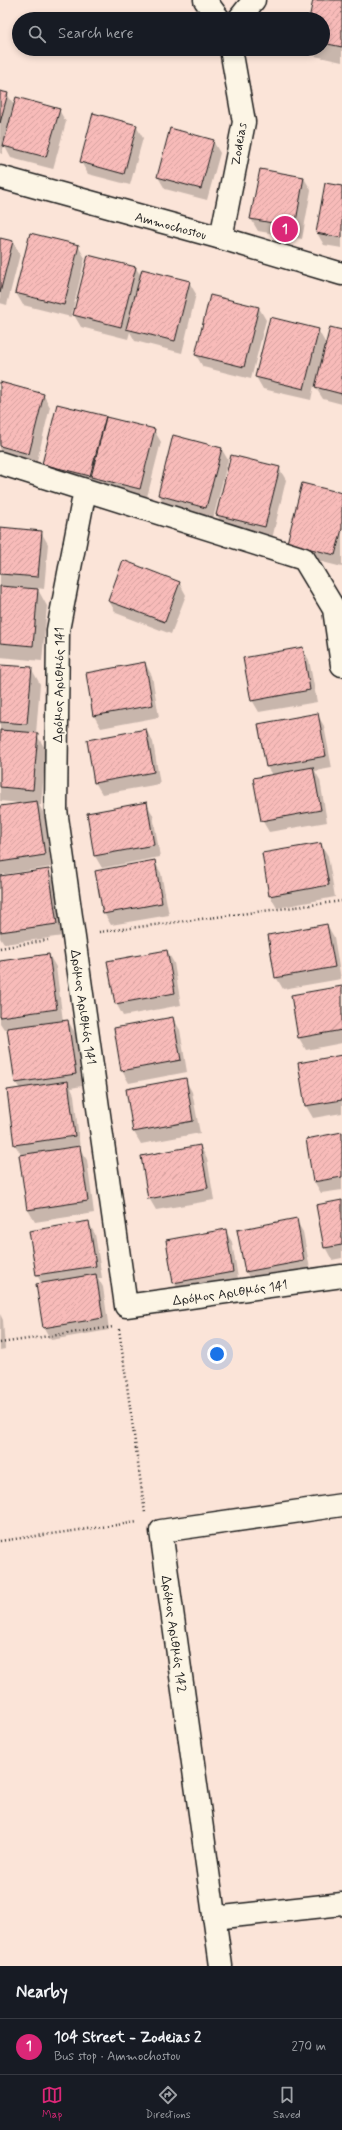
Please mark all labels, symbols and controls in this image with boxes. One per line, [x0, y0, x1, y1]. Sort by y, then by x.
search box [12, 12, 330, 56]
icon: search [26, 23, 48, 45]
text: Search here [58, 24, 134, 44]
street label: Zodeias [228, 121, 251, 167]
street label: Ammochostou [133, 209, 209, 244]
pin: 1 [272, 214, 298, 244]
street label: Δρόμος Αριθμός 141 [50, 627, 69, 743]
street label: Δρόμος Αριθμός 141 [66, 949, 99, 1066]
street label: Δρόμος Αριθμός 141 [172, 1277, 289, 1310]
your location [207, 1344, 227, 1364]
street label: Δρόμος Αριθμός 142 [157, 1574, 190, 1694]
text: Nearby [16, 1981, 68, 2003]
text: 104 Street - Zodeias 2 [54, 2028, 201, 2048]
text: 1 [26, 2038, 32, 2055]
text: 270 m [291, 2038, 326, 2055]
text: Bus stop · Ammochostou [54, 2048, 180, 2065]
tab: Map [41, 2084, 63, 2122]
tab: Directions [145, 2084, 191, 2122]
tab: Saved [273, 2084, 301, 2122]

